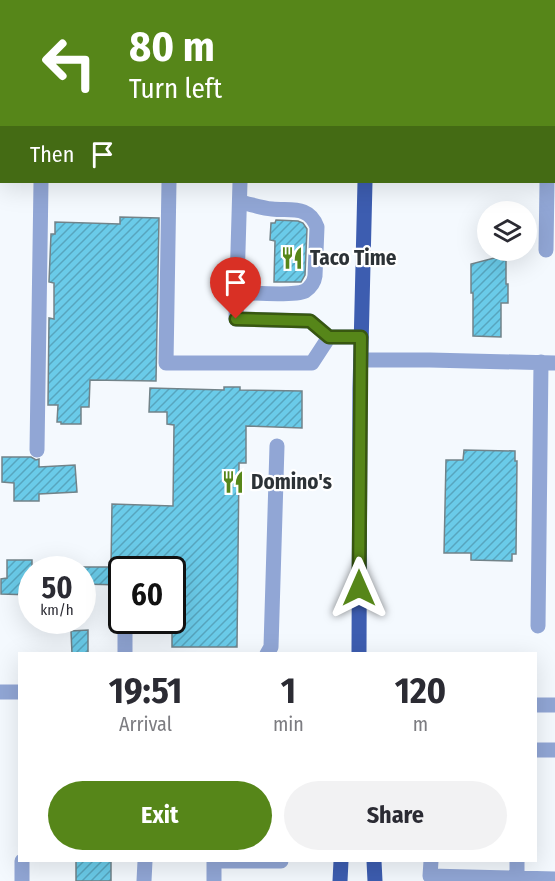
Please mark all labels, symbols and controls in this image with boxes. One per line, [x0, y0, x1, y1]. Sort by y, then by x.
text: 80 m [129, 22, 215, 72]
icon: left [30, 24, 108, 102]
text: Turn left [129, 73, 222, 105]
icon: arrive [86, 138, 119, 171]
text: Then [30, 141, 74, 168]
map controls [477, 201, 537, 261]
button: layers [477, 201, 537, 261]
restaurant icon: Taco Time [279, 245, 305, 271]
place label: Taco Time [310, 245, 397, 271]
pin [210, 257, 261, 319]
icon: arrive [219, 266, 252, 299]
restaurant icon: Domino's [220, 469, 246, 495]
place label: Domino's [251, 469, 332, 495]
speed limit sign: 60 [108, 556, 186, 634]
position arrow [327, 556, 391, 620]
text: 50 [41, 570, 73, 606]
text: km/h [40, 601, 74, 619]
text: 19:51 [109, 669, 182, 713]
text: 1 [281, 669, 296, 713]
text: 120 [395, 669, 446, 713]
text: Arrival [119, 712, 172, 736]
text: min [273, 712, 304, 736]
text: m [413, 712, 428, 736]
button: Exit [48, 781, 272, 850]
button: Share [284, 781, 507, 850]

